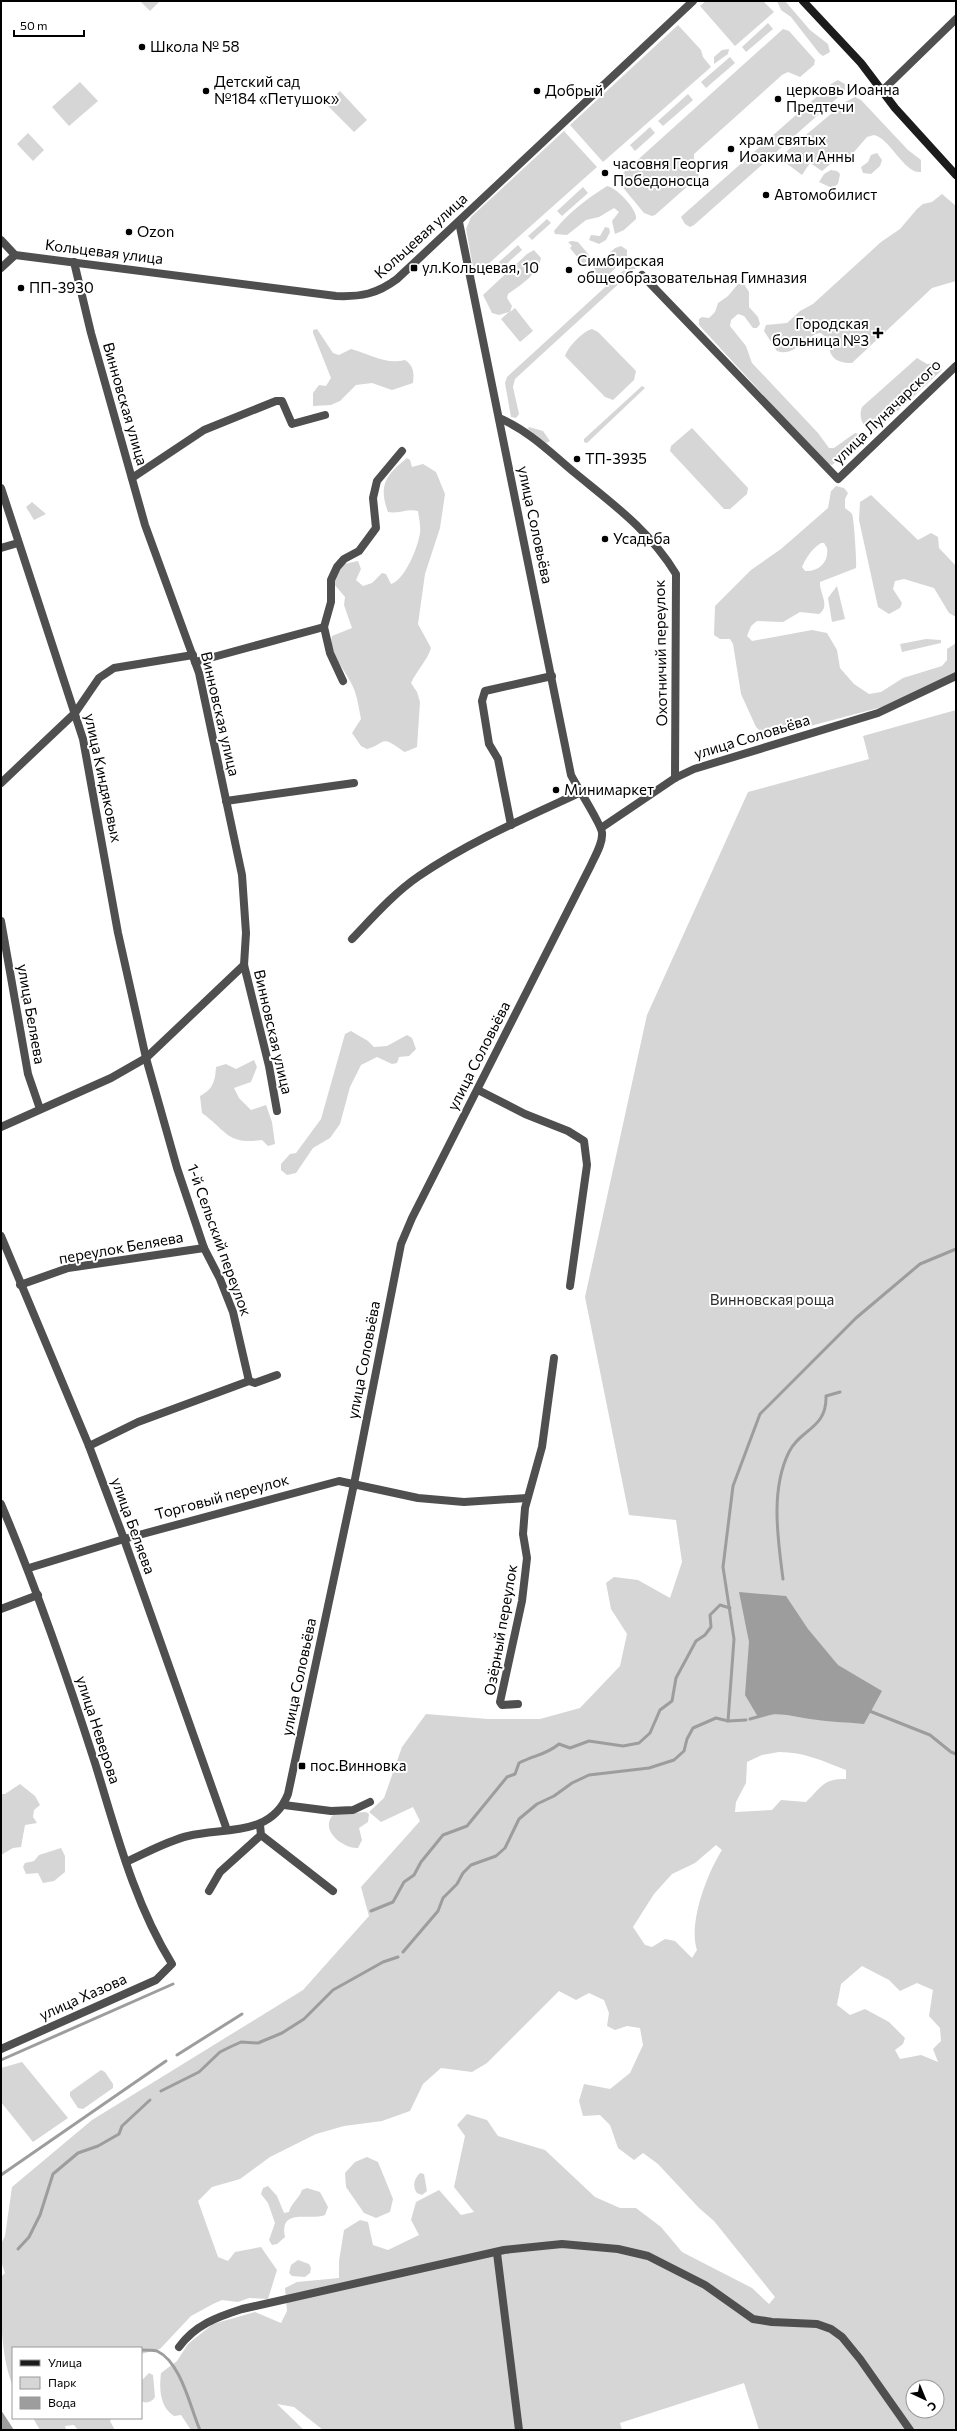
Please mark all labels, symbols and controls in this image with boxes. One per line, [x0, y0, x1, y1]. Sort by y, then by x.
scale bar [14, 12, 84, 38]
text: 50 m [20, 18, 48, 32]
place label: Школа № 58 [150, 37, 240, 55]
marker: Школа № 58 [137, 42, 147, 52]
place label: Детский сад №184 «Петушок» [214, 72, 340, 107]
place label: церковь Иоанна Предтечи [786, 80, 900, 115]
place label: Добрый [545, 81, 603, 99]
marker: Детский сад №184 «Петушок» [201, 86, 211, 96]
marker: Добрый [532, 86, 542, 96]
marker: церковь Иоанна Предтечи [773, 94, 783, 104]
place label: храм святых Иоакима и Анны [739, 130, 855, 165]
marker: храм святых Иоакима и Анны [726, 144, 736, 154]
place label: часовня Георгия Победоносца [613, 154, 728, 189]
marker: часовня Георгия Победоносца [600, 168, 610, 178]
place label: Автомобилист [774, 185, 877, 203]
street label: Кольцевая улица [370, 189, 471, 282]
marker: Автомобилист [761, 190, 771, 200]
place label: Ozon [137, 222, 174, 240]
marker: Ozon [124, 227, 134, 237]
street label: Кольцевая улица [44, 235, 164, 267]
place label: Симбирская общеобразовательная Гимназия [577, 251, 807, 286]
place label: ул.Кольцевая, 10 [422, 258, 539, 276]
marker: ул.Кольцевая, 10 [409, 263, 419, 273]
marker: Симбирская общеобразовательная Гимназия [564, 265, 574, 275]
place label: ПП-3930 [29, 278, 94, 296]
marker: ПП-3930 [16, 283, 26, 293]
place label: Городская больница №3 [772, 314, 869, 349]
marker: Городская больница №3 [872, 327, 884, 339]
street label: Винновская улица [100, 340, 152, 467]
street label: улица Луначарского [829, 355, 944, 468]
place label: ТП-3935 [585, 449, 647, 467]
marker: ТП-3935 [572, 454, 582, 464]
street label: улица Соловьёва [515, 464, 557, 585]
place label: Усадьба [613, 529, 670, 547]
marker: Усадьба [600, 534, 610, 544]
street label: Охотничий переулок [650, 580, 670, 727]
street label: Винновская улица [198, 650, 244, 778]
street label: улица Соловьёва [692, 710, 812, 762]
street label: улица Киндяковых [82, 712, 126, 844]
place label: Минимаркет [564, 780, 654, 798]
marker: Минимаркет [551, 785, 561, 795]
street label: улица Беляева [14, 962, 50, 1065]
street label: Винновская улица [251, 968, 297, 1096]
street label: улица Соловьёва [443, 998, 513, 1113]
street label: 1-й Сельский переулок [184, 1161, 256, 1318]
street label: переулок Беляева [57, 1227, 185, 1267]
park label: Винновская роща [710, 1290, 834, 1308]
street label: улица Соловьёва [343, 1299, 383, 1420]
street label: Торговый переулок [153, 1470, 291, 1523]
street label: улица Беляева [108, 1475, 160, 1576]
street label: Озёрный переулок [480, 1563, 520, 1697]
street label: улица Соловьёва [277, 1616, 319, 1737]
street label: улица Неверова [73, 1673, 125, 1786]
place label: пос.Винновка [310, 1756, 407, 1774]
marker: пос.Винновка [297, 1761, 307, 1771]
street label: улица Хазова [36, 1969, 129, 2023]
legend [12, 2347, 142, 2419]
text: Улица [48, 2355, 82, 2369]
text: Парк [48, 2375, 77, 2389]
north arrow [905, 2379, 945, 2419]
text: Вода [48, 2395, 76, 2409]
text: С [925, 2399, 940, 2414]

